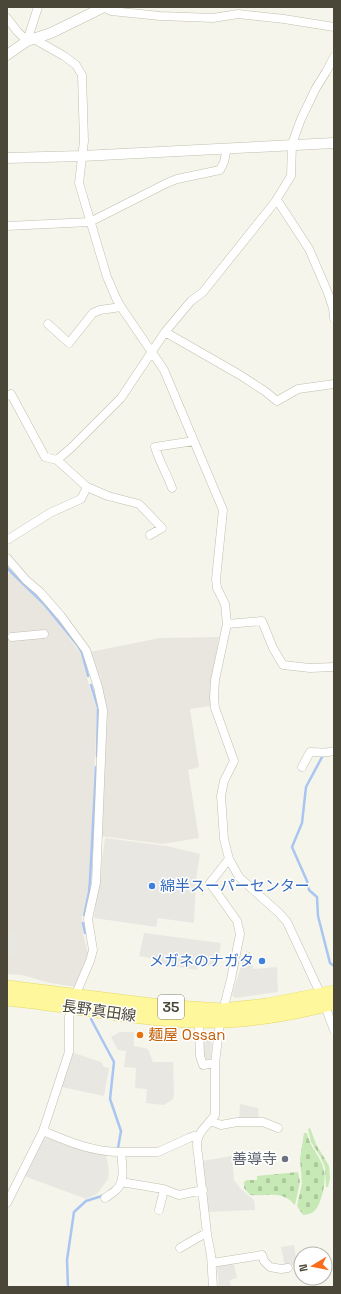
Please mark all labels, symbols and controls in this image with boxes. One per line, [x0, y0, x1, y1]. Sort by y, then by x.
place label: 綿半スーパーセンター [160, 876, 310, 895]
marker: 綿半スーパーセンター [147, 881, 157, 891]
place label: メガネのナガタ [149, 951, 254, 970]
marker: メガネのナガタ [257, 956, 267, 966]
road number: 35 [158, 995, 184, 1019]
street label: 長野真田線 [61, 996, 138, 1025]
place label: 麺屋 Ossan [148, 1025, 225, 1044]
marker: 麺屋 Ossan [135, 1030, 145, 1040]
place label: 善導寺 [232, 1149, 277, 1168]
marker: 善導寺 [280, 1154, 290, 1164]
north arrow [293, 1246, 333, 1286]
text: N [296, 1263, 311, 1273]

